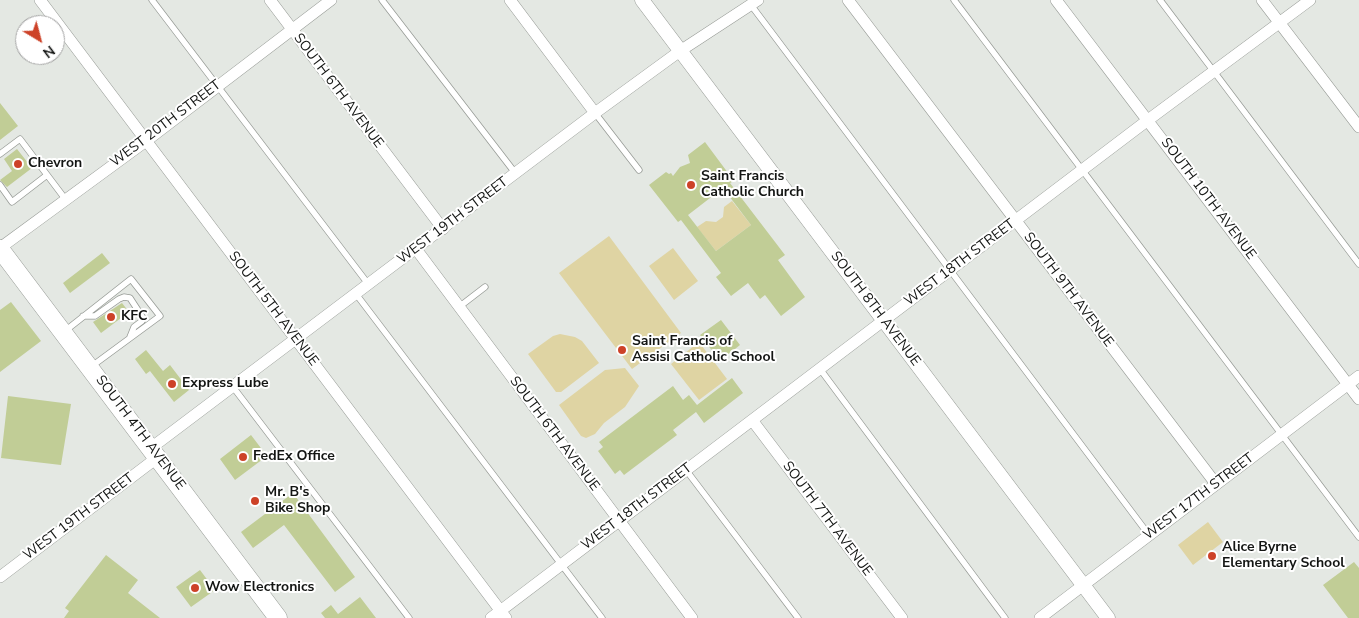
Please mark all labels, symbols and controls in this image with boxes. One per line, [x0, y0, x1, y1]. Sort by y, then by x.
north arrow [15, 15, 65, 65]
street label: SOUTH 6TH AVENUE [289, 30, 387, 152]
text: N [39, 41, 59, 62]
street label: WEST 20TH STREET [107, 77, 225, 171]
street label: SOUTH 10TH AVENUE [1157, 135, 1259, 263]
place label: Chevron [28, 156, 82, 172]
marker: Chevron [12, 158, 24, 170]
place label: Saint Francis Catholic Church [701, 169, 804, 202]
street label: WEST 19TH STREET [394, 174, 512, 268]
marker: Saint Francis Catholic Church [685, 179, 697, 191]
street label: WEST 18TH STREET [901, 216, 1019, 310]
street label: SOUTH 9TH AVENUE [1019, 229, 1117, 351]
street label: SOUTH 5TH AVENUE [224, 248, 322, 370]
street label: SOUTH 8TH AVENUE [826, 248, 924, 370]
place label: KFC [121, 309, 147, 325]
marker: KFC [105, 311, 117, 323]
place label: Saint Francis of Assisi Catholic School [632, 334, 775, 367]
marker: Saint Francis of Assisi Catholic School [616, 344, 628, 356]
street label: SOUTH 4TH AVENUE [91, 372, 189, 494]
street label: SOUTH 6TH AVENUE [505, 373, 603, 495]
place label: Express Lube [182, 376, 269, 392]
marker: Express Lube [166, 378, 178, 390]
place label: FedEx Office [253, 449, 335, 465]
street label: WEST 17TH STREET [1140, 450, 1258, 544]
marker: FedEx Office [237, 451, 249, 463]
street label: SOUTH 7TH AVENUE [778, 458, 876, 580]
street label: WEST 18TH STREET [578, 460, 696, 554]
street label: WEST 19TH STREET [20, 470, 138, 564]
place label: Mr. B's Bike Shop [265, 485, 330, 518]
marker: Mr. B's Bike Shop [249, 495, 261, 507]
place label: Alice Byrne Elementary School [1222, 540, 1345, 572]
marker: Alice Byrne Elementary School [1206, 550, 1218, 562]
place label: Wow Electronics [205, 580, 314, 596]
marker: Wow Electronics [189, 582, 201, 594]

